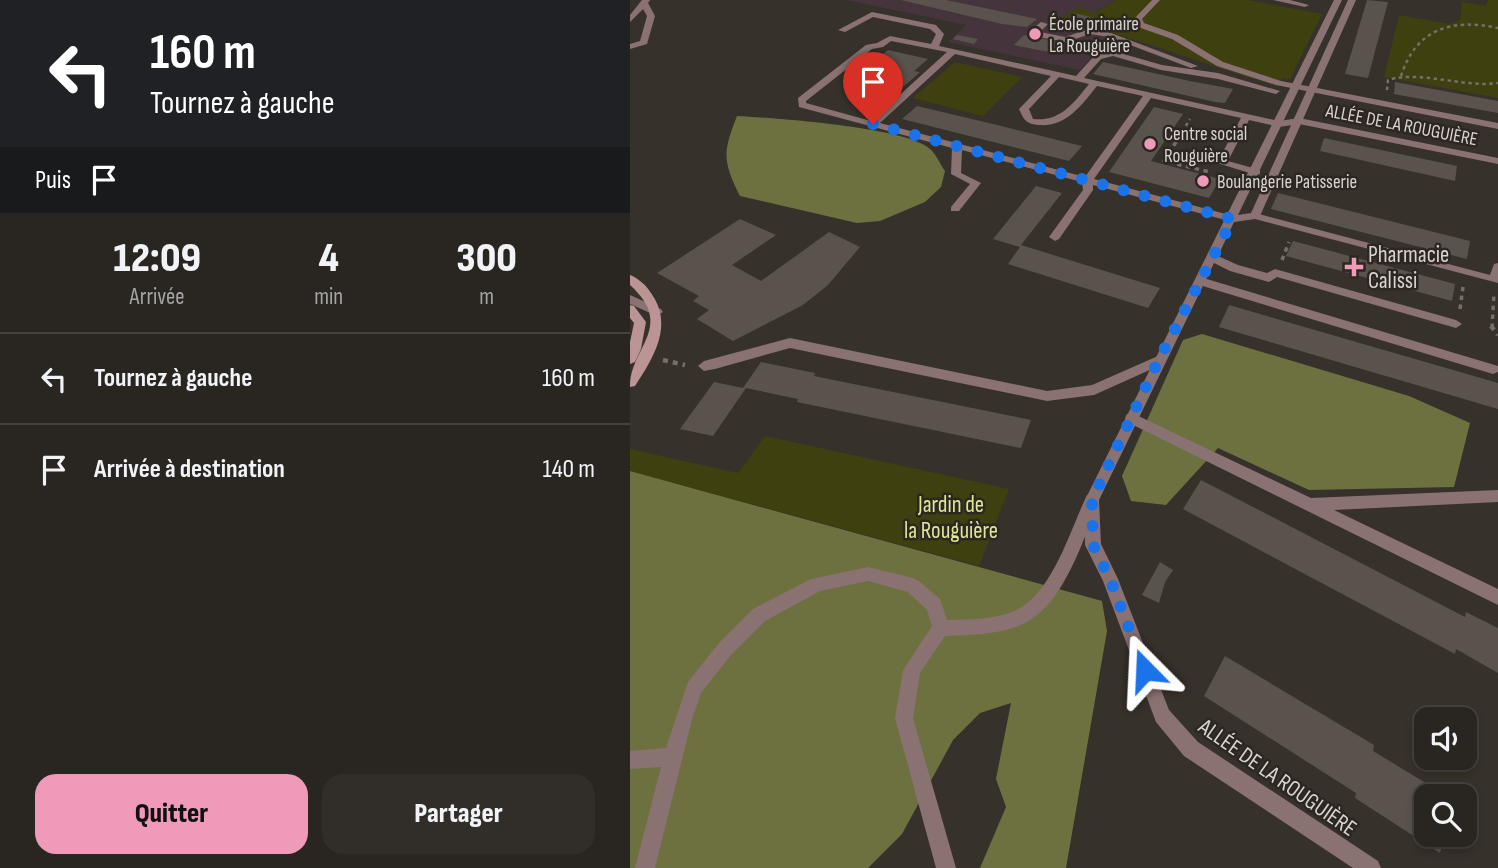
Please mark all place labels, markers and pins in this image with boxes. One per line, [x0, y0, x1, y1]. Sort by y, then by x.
place label: École primaire La Rouguière [1049, 13, 1139, 58]
marker: École primaire La Rouguière [1027, 26, 1043, 42]
pin [843, 52, 903, 124]
place label: Centre social Rouguière [1164, 123, 1247, 168]
marker: Centre social Rouguière [1142, 136, 1158, 152]
place label: Boulangerie Patisserie [1217, 171, 1357, 194]
marker: Boulangerie Patisserie [1195, 173, 1211, 189]
place label: Pharmacie Calissi [1368, 241, 1449, 295]
marker: Pharmacie Calissi [1346, 259, 1362, 275]

